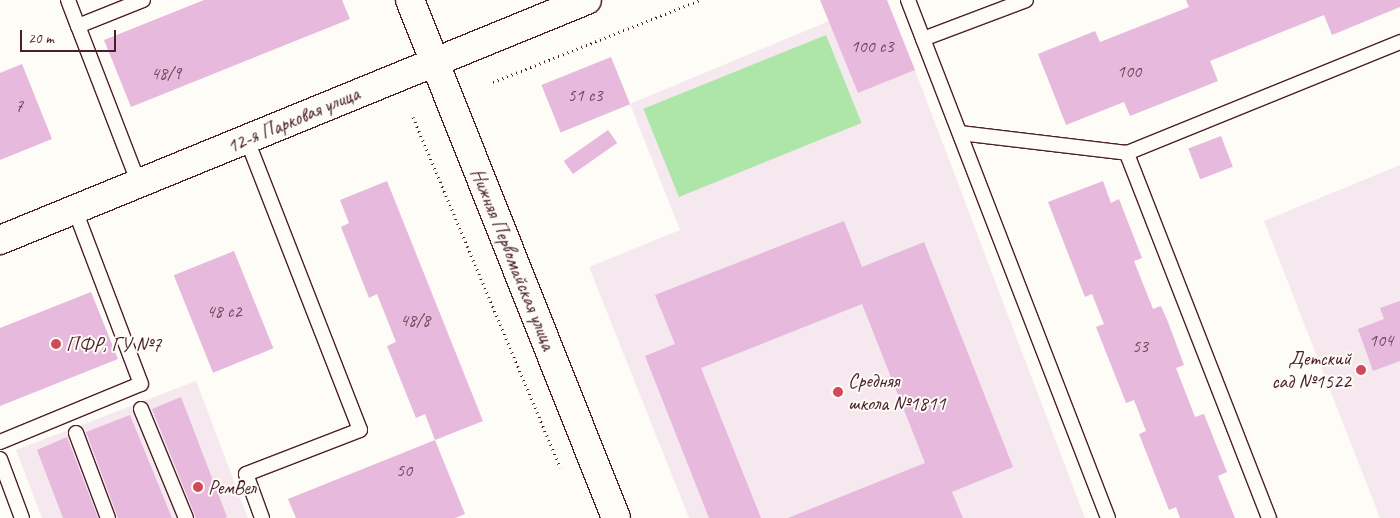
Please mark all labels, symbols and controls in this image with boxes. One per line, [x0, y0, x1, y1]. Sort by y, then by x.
scale bar [22, 20, 119, 52]
text: 20 m [28, 29, 54, 48]
house number: 100 с3 [850, 35, 894, 57]
house number: 100 [1117, 60, 1141, 82]
house number: 48/9 [151, 62, 181, 84]
street label: 12-я Парковая улица [222, 81, 364, 159]
house number: 51 с3 [567, 84, 603, 106]
house number: 7 [15, 95, 23, 117]
street label: Нижняя Первомайская улица [466, 165, 560, 353]
house number: 48 с2 [206, 300, 242, 322]
house number: 48/8 [400, 309, 430, 331]
house number: 104 [1369, 329, 1393, 351]
place label: ПФР, ГУ №7 [66, 332, 161, 356]
house number: 53 [1132, 335, 1148, 357]
marker: ПФР, ГУ №7 [50, 338, 62, 350]
place label: Детский сад №1522 [1271, 346, 1351, 393]
marker: Детский сад №1522 [1355, 364, 1367, 376]
place label: Средняя школа №1811 [848, 369, 946, 416]
marker: Средняя школа №1811 [832, 386, 844, 398]
house number: 50 [396, 459, 412, 481]
place label: РемВел [208, 475, 256, 499]
marker: РемВел [192, 481, 204, 493]

